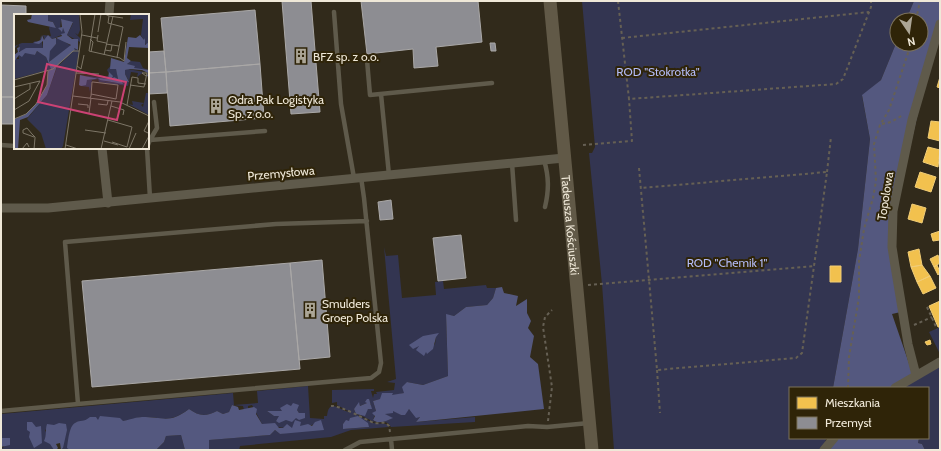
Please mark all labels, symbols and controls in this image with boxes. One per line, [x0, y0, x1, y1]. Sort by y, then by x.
north arrow [889, 12, 929, 52]
inset map [14, 14, 149, 149]
text: N [906, 34, 917, 49]
building icon: BFZ sp. z o.o. [292, 47, 310, 65]
place label: BFZ sp. z o.o. [313, 49, 379, 64]
park label: ROD "Stokrotka" [616, 64, 700, 79]
place label: Odra Pak Logistyka Sp. z o.o. [228, 92, 324, 121]
building icon: Odra Pak Logistyka Sp. z o.o. [207, 97, 225, 115]
street label: Przemysłowa [247, 163, 315, 183]
street label: Topolowa [874, 170, 896, 221]
street label: Tadeusza Kościuszki [559, 174, 583, 276]
park label: ROD "Chemik 1" [687, 255, 767, 270]
place label: Smulders Groep Polska [322, 296, 388, 325]
building icon: Smulders Groep Polska [301, 301, 319, 319]
legend [789, 387, 929, 439]
text: Mieszkania [825, 395, 880, 410]
text: Przemysł [825, 415, 872, 430]

